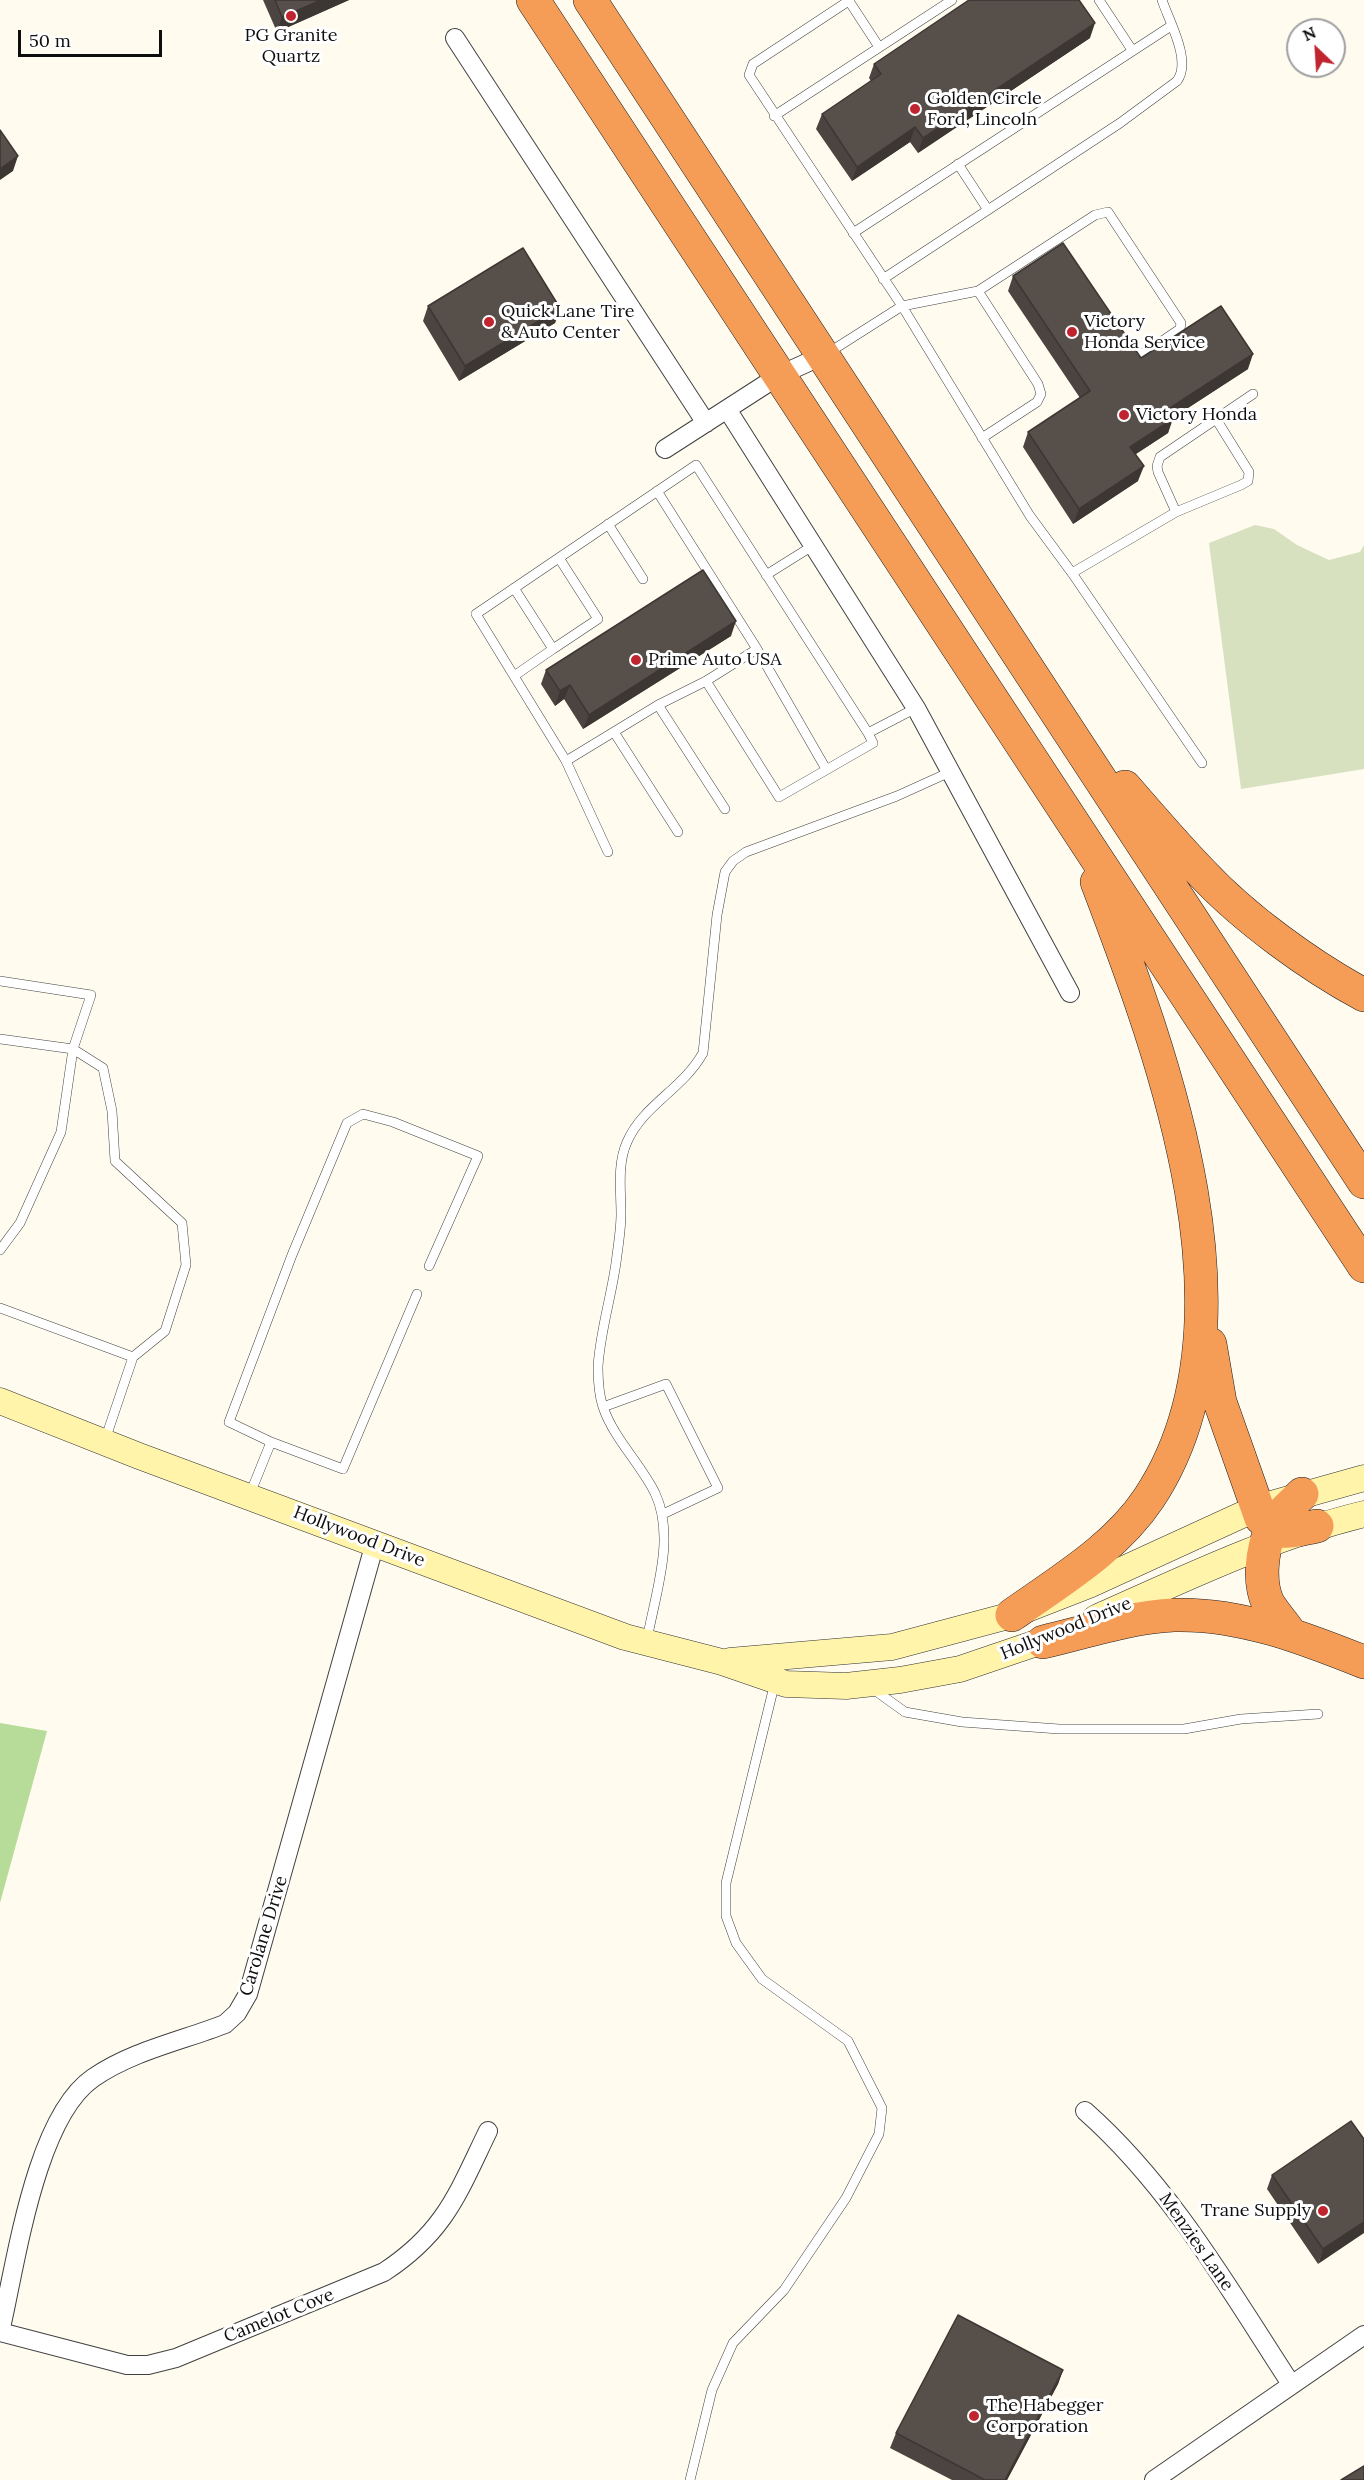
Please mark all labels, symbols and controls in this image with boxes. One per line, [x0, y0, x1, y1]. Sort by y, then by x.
marker: PG Granite Quartz [284, 9, 298, 23]
scale bar [21, 18, 165, 56]
north arrow [1286, 18, 1346, 78]
text: N [1299, 22, 1319, 45]
place label: PG Granite Quartz [245, 25, 337, 68]
text: 50 m [29, 29, 71, 52]
place label: Golden Circle Ford, Lincoln [927, 88, 1042, 130]
marker: Golden Circle Ford, Lincoln [908, 102, 922, 116]
place label: Quick Lane Tire & Auto Center [501, 301, 635, 344]
place label: Victory Honda Service [1084, 311, 1205, 354]
marker: Quick Lane Tire & Auto Center [482, 315, 496, 329]
marker: Victory Honda Service [1065, 325, 1079, 339]
place label: Victory Honda [1136, 404, 1257, 426]
marker: Victory Honda [1117, 408, 1131, 422]
place label: Prime Auto USA [648, 649, 782, 671]
marker: Prime Auto USA [629, 653, 643, 667]
street label: Hollywood Drive [290, 1502, 428, 1572]
street label: Hollywood Drive [997, 1593, 1135, 1665]
street label: Carolane Drive [235, 1873, 293, 1999]
street label: Menzies Lane [1154, 2189, 1238, 2295]
place label: Trane Supply [1201, 2200, 1311, 2222]
marker: Trane Supply [1316, 2204, 1330, 2218]
street label: Camelot Cove [221, 2284, 337, 2348]
place label: The Habegger Corporation [986, 2395, 1104, 2438]
marker: The Habegger Corporation [967, 2409, 981, 2423]

